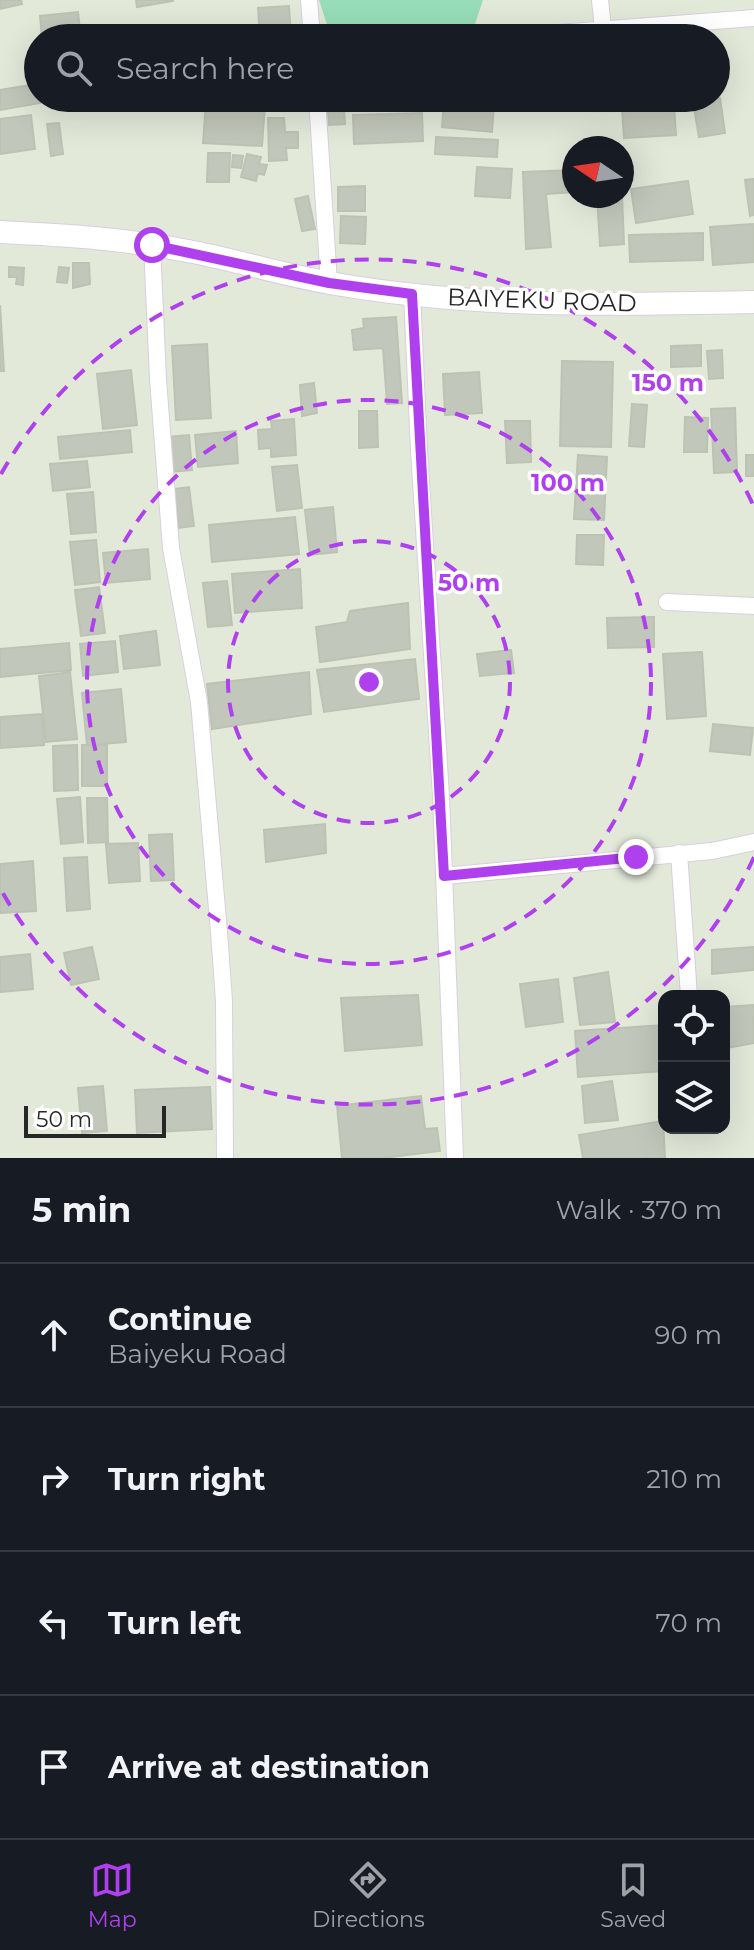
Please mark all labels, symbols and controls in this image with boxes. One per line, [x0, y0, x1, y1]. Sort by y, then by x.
search box [24, 24, 730, 112]
icon: search [52, 46, 96, 90]
text: Search here [116, 50, 294, 87]
north arrow [562, 136, 634, 208]
route start [134, 227, 170, 263]
street label: BAIYEKU ROAD [447, 282, 637, 318]
text: 150 m [632, 368, 704, 397]
text: 100 m [531, 468, 605, 497]
text: 50 m [438, 568, 500, 597]
centre of rings [355, 668, 383, 696]
route end [618, 839, 654, 875]
map controls [658, 990, 730, 1134]
button: locate [658, 990, 730, 1062]
button: layers [658, 1062, 730, 1134]
scale bar [24, 1102, 166, 1138]
text: 50 m [36, 1106, 92, 1133]
text: 5 min [32, 1189, 131, 1231]
text: Walk · 370 m [556, 1194, 722, 1226]
text: Continue [108, 1301, 252, 1338]
icon: ahead [32, 1313, 76, 1357]
text: 90 m [655, 1319, 722, 1351]
text: Baiyeku Road [108, 1338, 287, 1370]
icon: right [32, 1457, 76, 1501]
text: Turn right [108, 1461, 265, 1498]
text: 210 m [646, 1463, 722, 1495]
icon: left [32, 1601, 76, 1645]
text: Turn left [108, 1605, 241, 1642]
text: 70 m [656, 1607, 722, 1639]
icon: arrive [32, 1745, 76, 1789]
text: Arrive at destination [108, 1749, 430, 1786]
tab: Map [88, 1858, 137, 1933]
tab: Directions [312, 1858, 425, 1933]
tab: Saved [600, 1858, 666, 1933]

